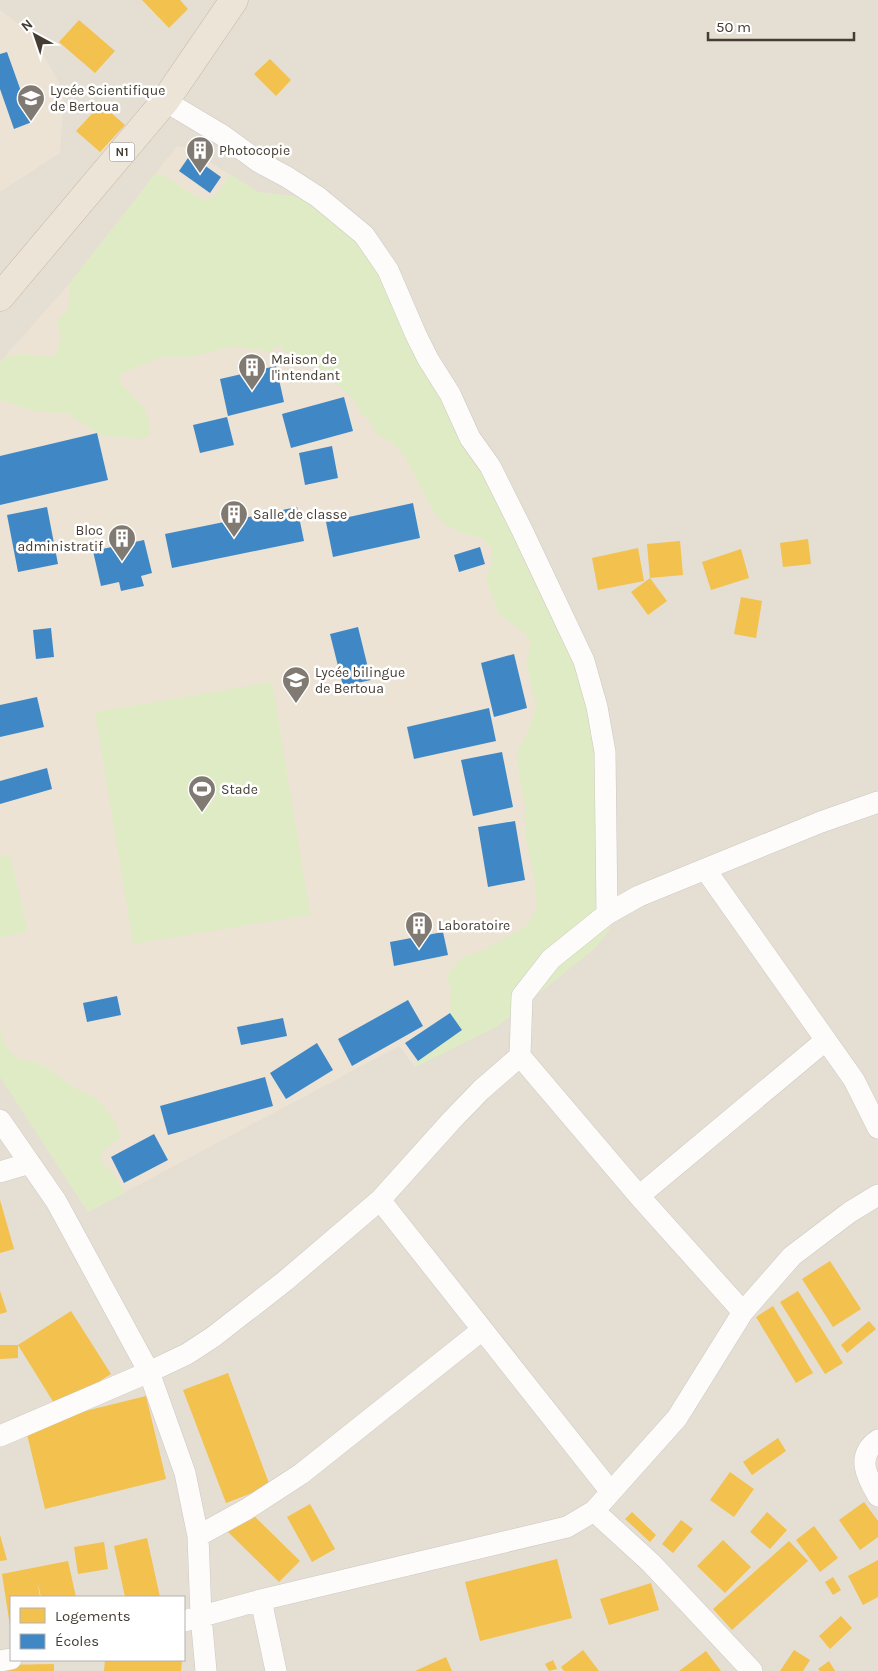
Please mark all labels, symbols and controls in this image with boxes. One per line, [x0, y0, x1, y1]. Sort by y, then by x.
north arrow [10, 10, 60, 60]
scale bar [708, 10, 854, 42]
text: N [18, 16, 36, 35]
text: 50 m [716, 18, 751, 36]
place label: Lycée Scientifique de Bertoua [50, 82, 165, 115]
school or university icon: Lycée Scientifique de Bertoua [16, 83, 46, 122]
building icon: Photocopie [185, 135, 215, 174]
road number: N1 [110, 142, 134, 162]
place label: Photocopie [219, 142, 290, 159]
place label: Maison de l'intendant [271, 351, 340, 384]
building icon: Maison de l'intendant [237, 352, 267, 391]
building icon: Salle de classe [219, 499, 249, 538]
place label: Salle de classe [253, 506, 347, 523]
place label: Bloc administratif [17, 522, 103, 555]
building icon: Bloc administratif [107, 523, 137, 562]
place label: Lycée bilingue de Bertoua [315, 664, 405, 697]
school or university icon: Lycée bilingue de Bertoua [281, 665, 311, 704]
sports icon: Stade [187, 774, 217, 813]
place label: Stade [221, 781, 258, 798]
building icon: Laboratoire [404, 910, 434, 949]
place label: Laboratoire [438, 917, 510, 934]
legend [10, 1596, 185, 1661]
text: Logements [55, 1607, 131, 1625]
text: Écoles [55, 1632, 99, 1650]

